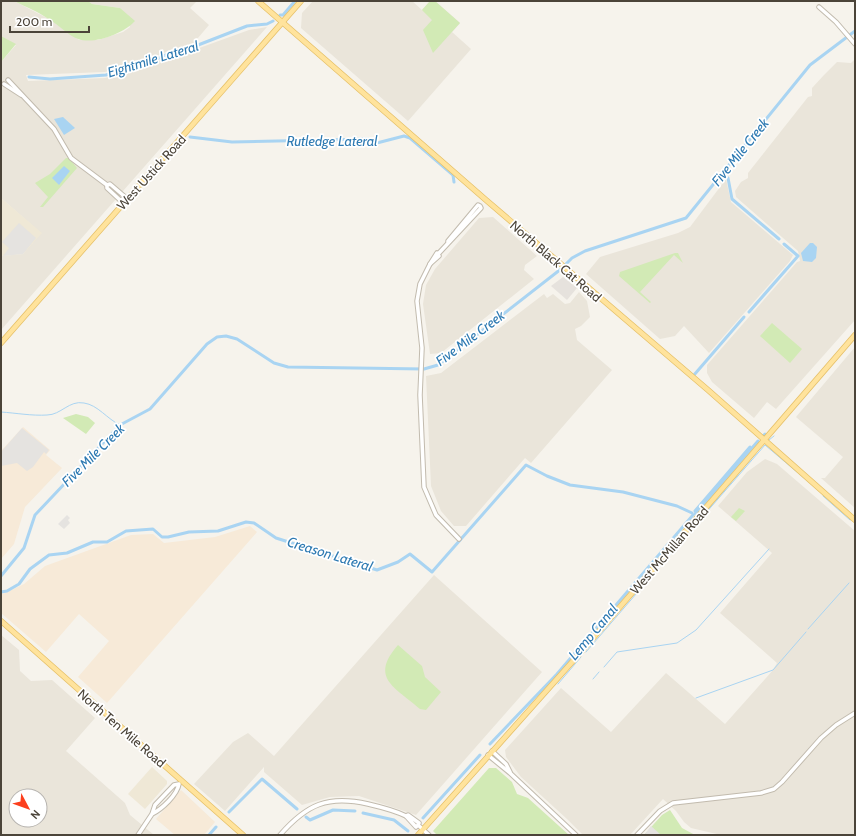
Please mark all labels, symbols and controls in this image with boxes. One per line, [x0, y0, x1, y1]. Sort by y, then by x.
scale bar [10, 8, 89, 34]
text: 200 m [16, 14, 52, 29]
water label: Eightmile Lateral [105, 36, 201, 81]
water label: Five Mile Creek [707, 114, 773, 189]
street label: West Ustick Road [113, 131, 189, 213]
water label: Rutledge Lateral [286, 132, 378, 150]
street label: North Black Cat Road [507, 217, 605, 305]
water label: Five Mile Creek [432, 306, 509, 370]
water label: Five Mile Creek [58, 419, 129, 490]
street label: West McMillan Road [626, 503, 712, 597]
water label: Creason Lateral [285, 532, 376, 576]
water label: Lemp Canal [564, 600, 622, 664]
street label: North Ten Mile Road [75, 685, 169, 771]
north arrow [8, 788, 48, 828]
text: N [28, 807, 43, 822]

